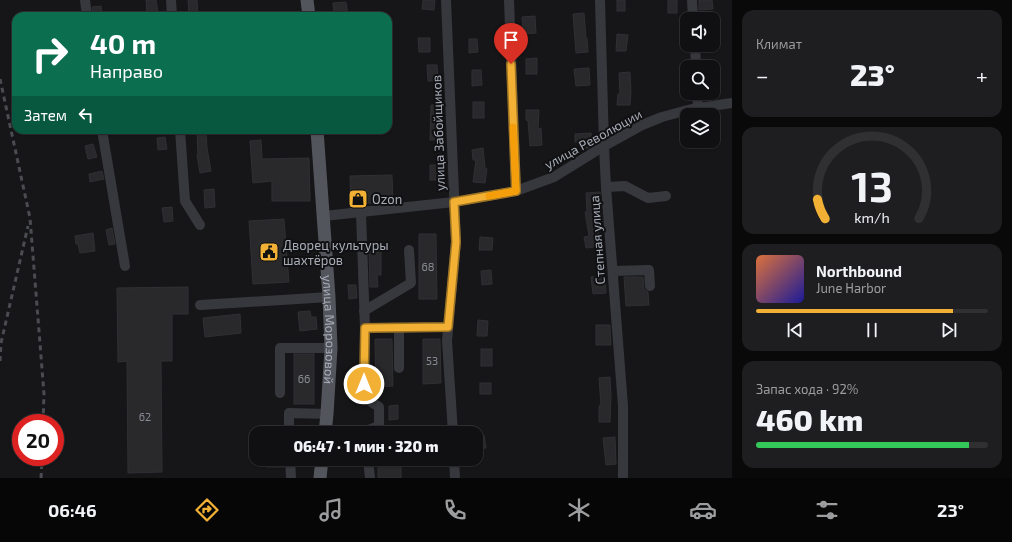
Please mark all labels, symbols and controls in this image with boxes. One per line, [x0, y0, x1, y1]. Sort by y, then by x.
map controls [680, 12, 720, 148]
button: sound [680, 12, 720, 52]
pin [494, 23, 528, 64]
text: 40 m [90, 26, 156, 60]
icon: right [24, 28, 76, 80]
icon: arrive [500, 29, 522, 51]
text: Климат [756, 36, 802, 52]
text: 23° [850, 56, 895, 92]
text: Направо [90, 60, 163, 82]
button: search [680, 60, 720, 100]
text: − [756, 62, 769, 88]
text: + [976, 62, 988, 88]
street label: улица Забойщиков [428, 75, 448, 191]
icon: left [75, 104, 97, 126]
text: Затем [24, 106, 67, 124]
street label: улица Революции [541, 106, 645, 172]
button: layers [680, 108, 720, 148]
text: 13 [851, 159, 893, 209]
shop icon: Ozon [347, 188, 369, 210]
place label: Ozon [372, 191, 402, 207]
street label: Степная улица [586, 195, 608, 285]
text: km/h [854, 208, 890, 225]
place label: Дворец культуры шахтёров [283, 237, 389, 268]
public building icon: Дворец культуры шахтёров [258, 241, 280, 263]
house number: 68 [422, 260, 434, 273]
text: Northbound [816, 262, 902, 280]
street label: улица Морозовой [319, 274, 339, 385]
text: June Harbor [816, 280, 886, 296]
icon: previous [784, 319, 806, 341]
icon: pause [861, 319, 883, 341]
icon: next [938, 319, 960, 341]
house number: 53 [426, 354, 438, 367]
position arrow [343, 363, 385, 405]
house number: 66 [298, 372, 310, 385]
text: Запас хода · 92% [756, 381, 858, 397]
text: 460 km [756, 401, 863, 437]
house number: 62 [139, 410, 151, 423]
speed limit sign: 20 [12, 414, 64, 466]
text: 06:47 · 1 мин · 320 m [293, 437, 439, 455]
icon: directions [193, 496, 221, 524]
icon: music [317, 496, 345, 524]
icon: phone [441, 496, 469, 524]
icon: climate [565, 496, 593, 524]
icon: car [689, 496, 717, 524]
icon: filters [813, 496, 841, 524]
text: 06:46 [48, 499, 97, 521]
text: 23° [937, 499, 964, 521]

